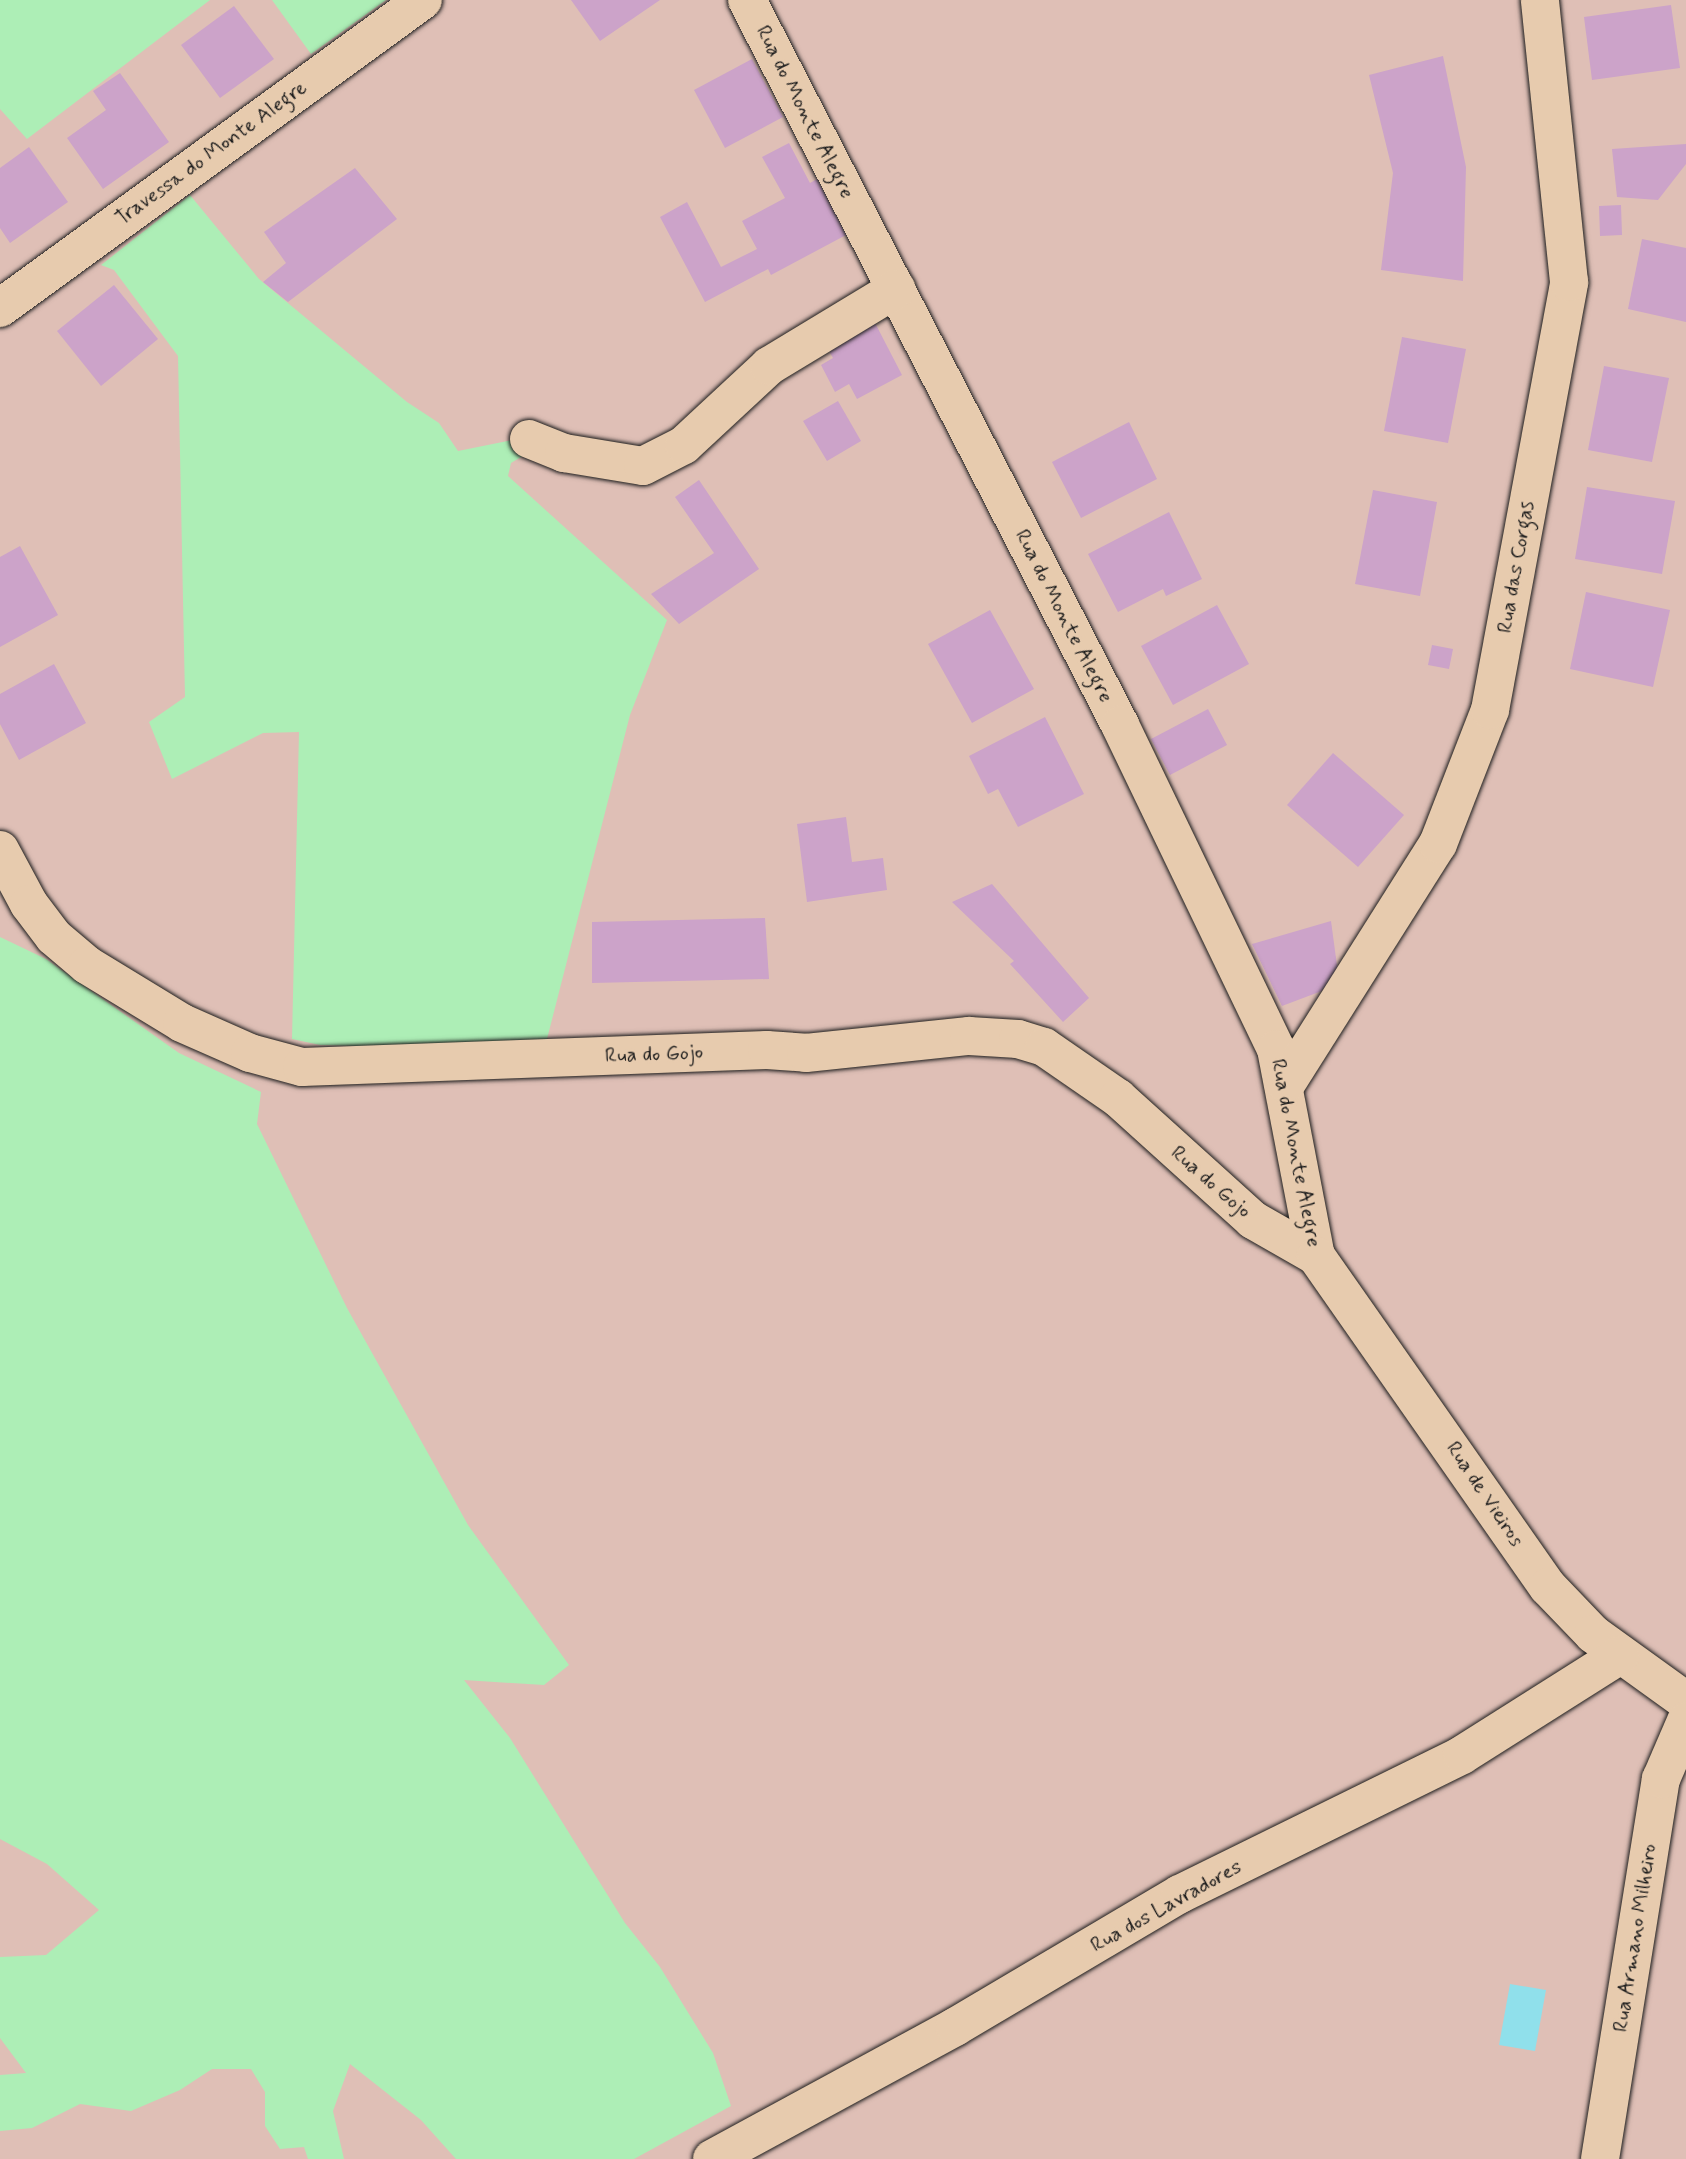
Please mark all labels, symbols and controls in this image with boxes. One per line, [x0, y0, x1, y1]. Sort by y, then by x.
street label: Rua do Monte Alegre [752, 25, 858, 199]
street label: Travessa do Monte Alegre [111, 75, 311, 231]
street label: Rua das Corgas [1492, 498, 1540, 636]
street label: Rua do Monte Alegre [1011, 529, 1117, 703]
street label: Rua do Gojo [603, 1040, 705, 1068]
street label: Rua do Monte Alegre [1266, 1061, 1326, 1245]
street label: Rua do Gojo [1164, 1139, 1258, 1225]
street label: Rua de Vieiros [1440, 1436, 1530, 1552]
street label: Rua Armano Milheiro [1608, 1843, 1662, 2033]
street label: Rua dos Lavradores [1086, 1854, 1246, 1958]

